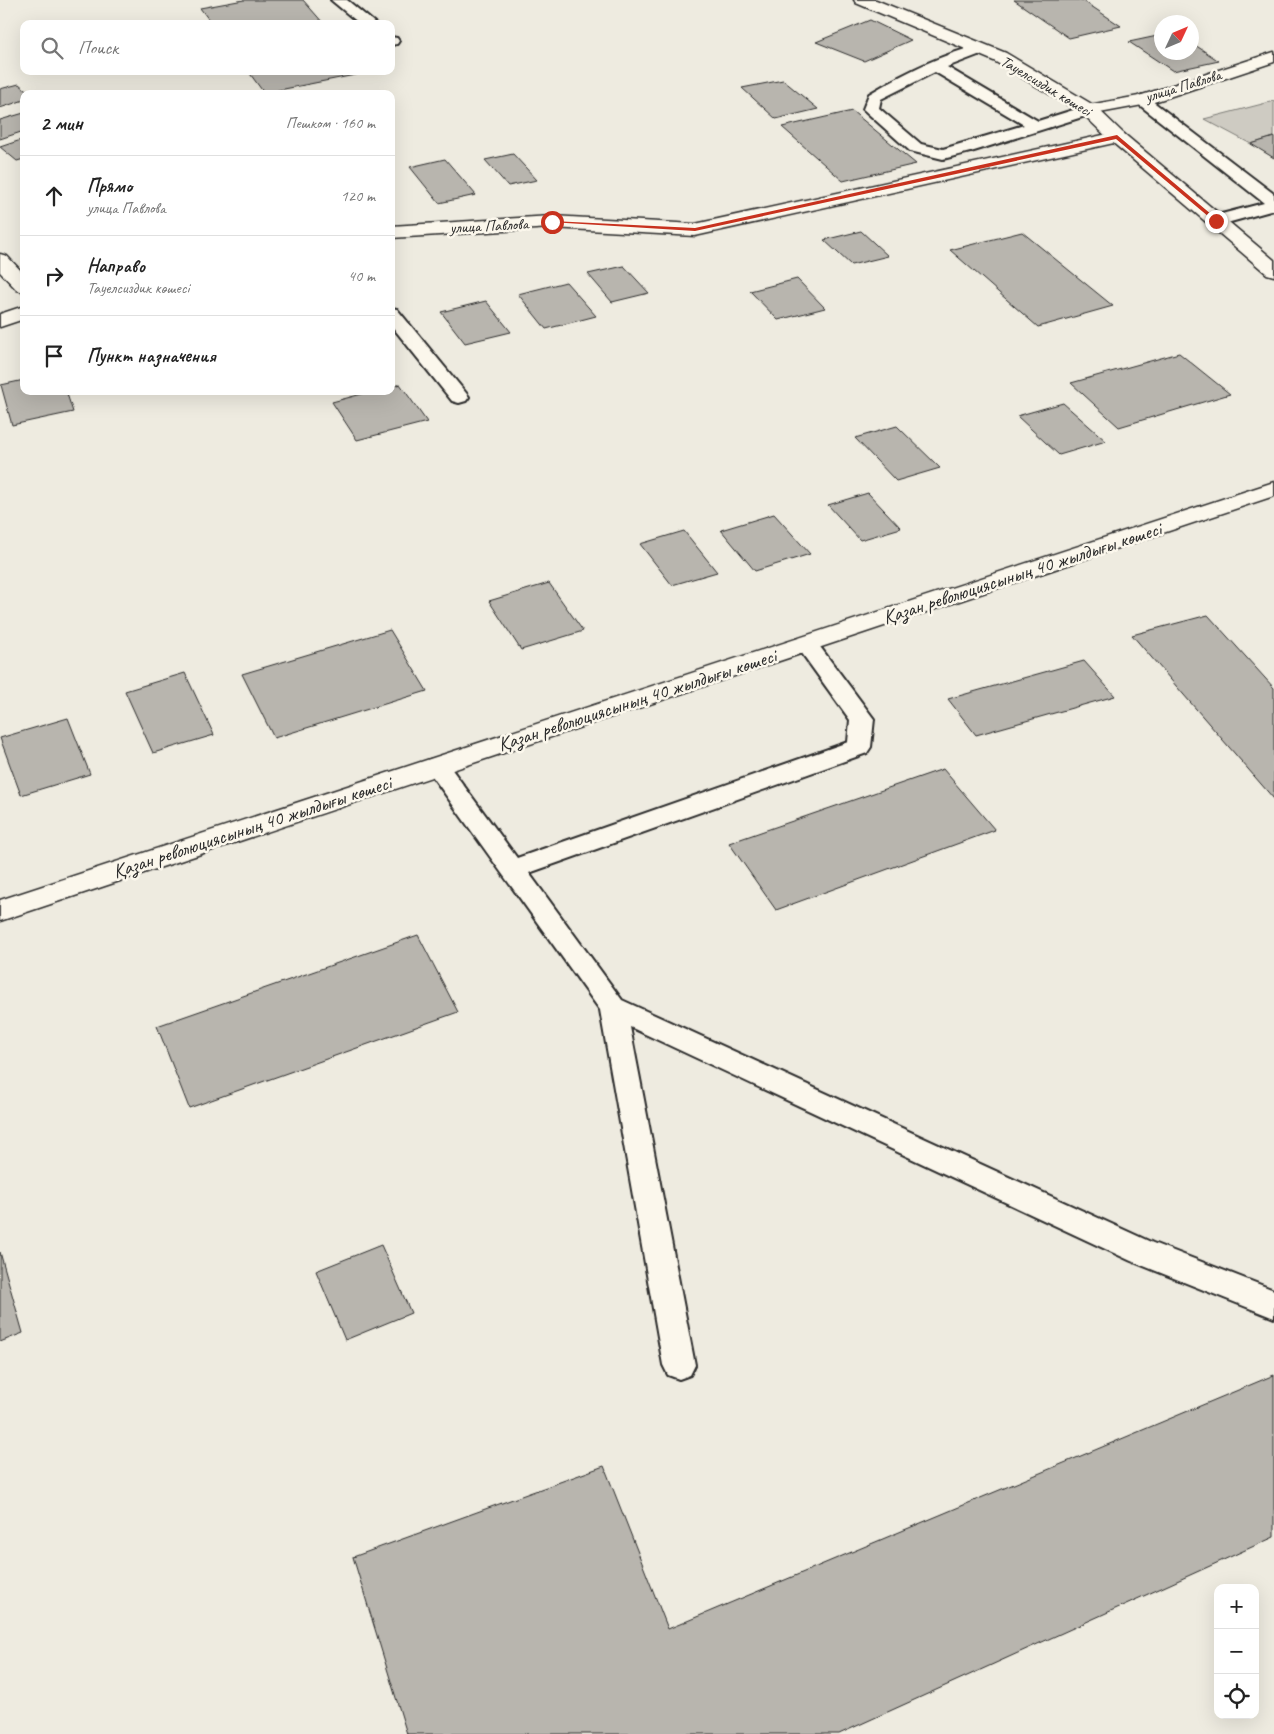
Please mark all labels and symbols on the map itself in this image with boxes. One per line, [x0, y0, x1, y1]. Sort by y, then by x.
north arrow [1154, 15, 1199, 60]
street label: Тауелсиздик көшесі [997, 51, 1097, 122]
street label: улица Павлова [1142, 65, 1225, 107]
route end [1205, 210, 1228, 233]
route start [541, 211, 564, 234]
street label: улица Павлова [448, 214, 530, 238]
street label: Қазан революциясының 40 жылдығы көшесі [880, 515, 1167, 631]
street label: Қазан революциясының 40 жылдығы көшесі [495, 642, 782, 758]
street label: Қазан революциясының 40 жылдығы көшесі [110, 769, 397, 885]

